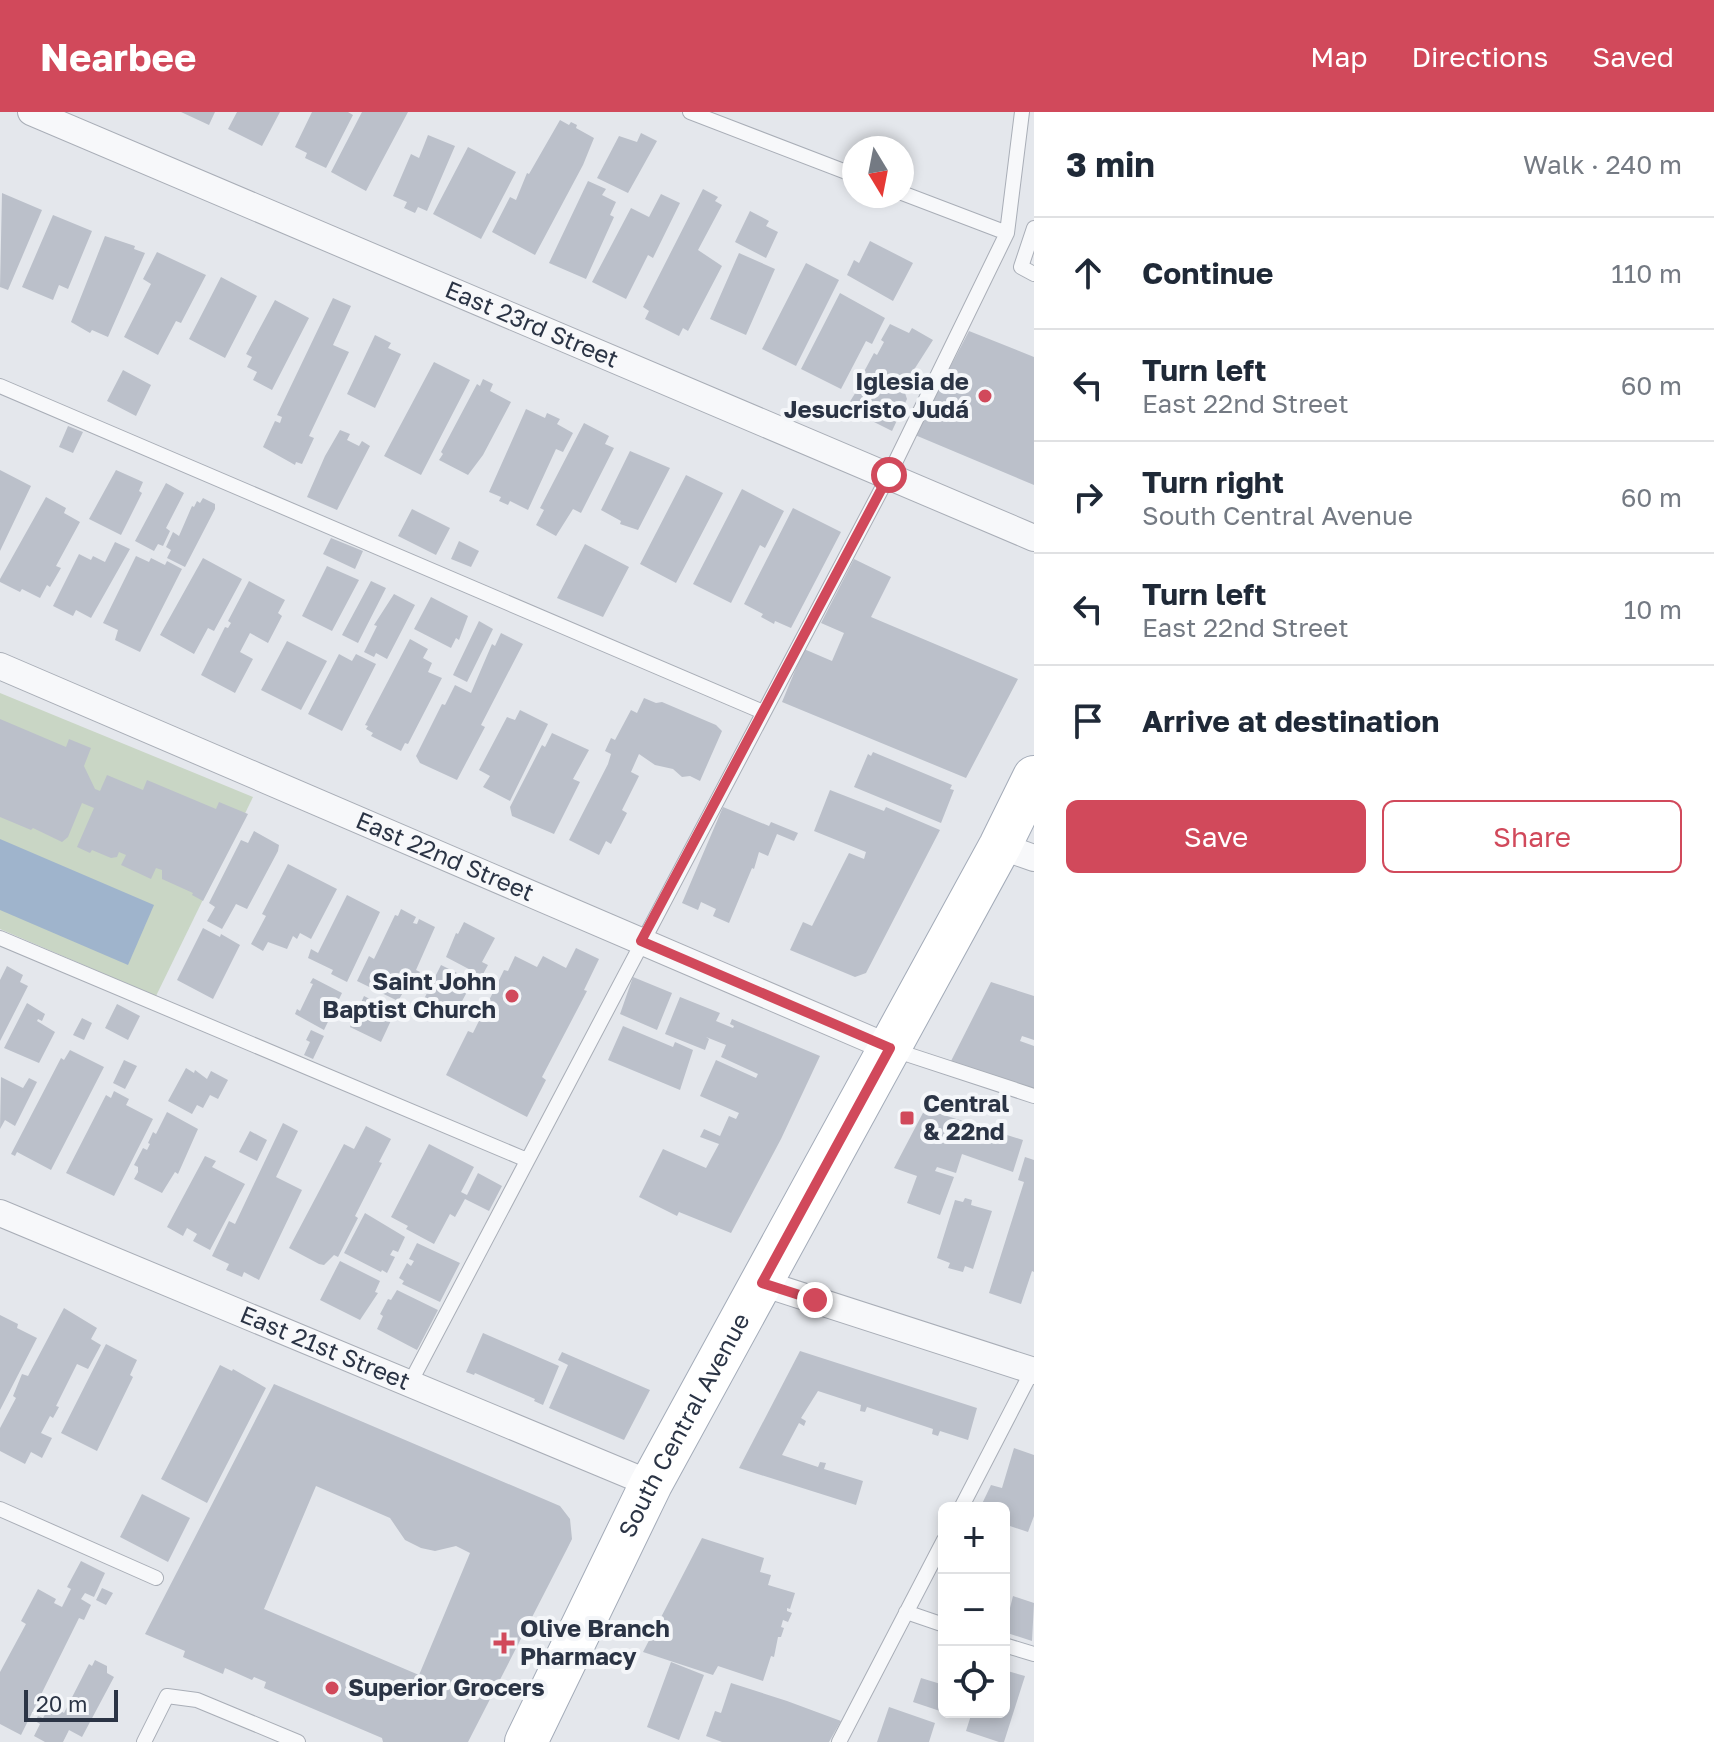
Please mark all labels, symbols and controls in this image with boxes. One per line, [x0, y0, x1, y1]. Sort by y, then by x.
text: Nearbee [40, 34, 196, 79]
text: Map [1310, 40, 1367, 73]
text: Directions [1411, 40, 1548, 73]
text: Saved [1592, 40, 1674, 73]
north arrow [842, 136, 914, 208]
text: 3 min [1066, 144, 1155, 184]
text: Walk · 240 m [1523, 149, 1682, 180]
icon: ahead [1066, 251, 1110, 295]
text: Continue [1142, 255, 1273, 291]
text: 110 m [1611, 258, 1682, 289]
street label: East 23rd Street [441, 274, 623, 373]
text: Turn left [1142, 352, 1267, 388]
icon: left [1066, 363, 1110, 407]
place label: Iglesia de Jesucristo Judá [784, 366, 969, 423]
text: 60 m [1621, 370, 1682, 401]
marker: Iglesia de Jesucristo Judá [976, 387, 994, 405]
text: East 22nd Street [1142, 388, 1349, 419]
route start [871, 457, 907, 493]
text: Turn right [1142, 464, 1284, 500]
icon: right [1066, 475, 1110, 519]
text: 60 m [1621, 482, 1682, 513]
text: South Central Avenue [1142, 500, 1413, 531]
text: Turn left [1142, 576, 1267, 612]
icon: left [1066, 587, 1110, 631]
text: 10 m [1624, 594, 1682, 625]
text: East 22nd Street [1142, 612, 1349, 643]
icon: arrive [1066, 699, 1110, 743]
text: Arrive at destination [1142, 703, 1439, 739]
button: Save [1066, 800, 1366, 873]
button: Share [1382, 800, 1682, 873]
street label: East 22nd Street [352, 805, 539, 906]
place label: Saint John Baptist Church [322, 966, 496, 1023]
marker: Saint John Baptist Church [503, 987, 521, 1005]
place label: Central & 22nd [923, 1088, 1009, 1145]
marker: Central & 22nd [898, 1109, 916, 1127]
route end [797, 1282, 833, 1318]
street label: East 21st Street [236, 1299, 415, 1395]
street label: South Central Avenue [611, 1308, 755, 1542]
map controls [938, 1502, 1010, 1718]
button: + [938, 1502, 1010, 1574]
button: − [938, 1574, 1010, 1646]
place label: Olive Branch Pharmacy [520, 1613, 670, 1670]
marker: Olive Branch Pharmacy [495, 1634, 513, 1652]
button: locate [938, 1646, 1010, 1718]
place label: Superior Grocers [348, 1672, 545, 1701]
marker: Superior Grocers [323, 1679, 341, 1697]
scale bar [24, 1686, 118, 1722]
text: 20 m [36, 1690, 87, 1717]

